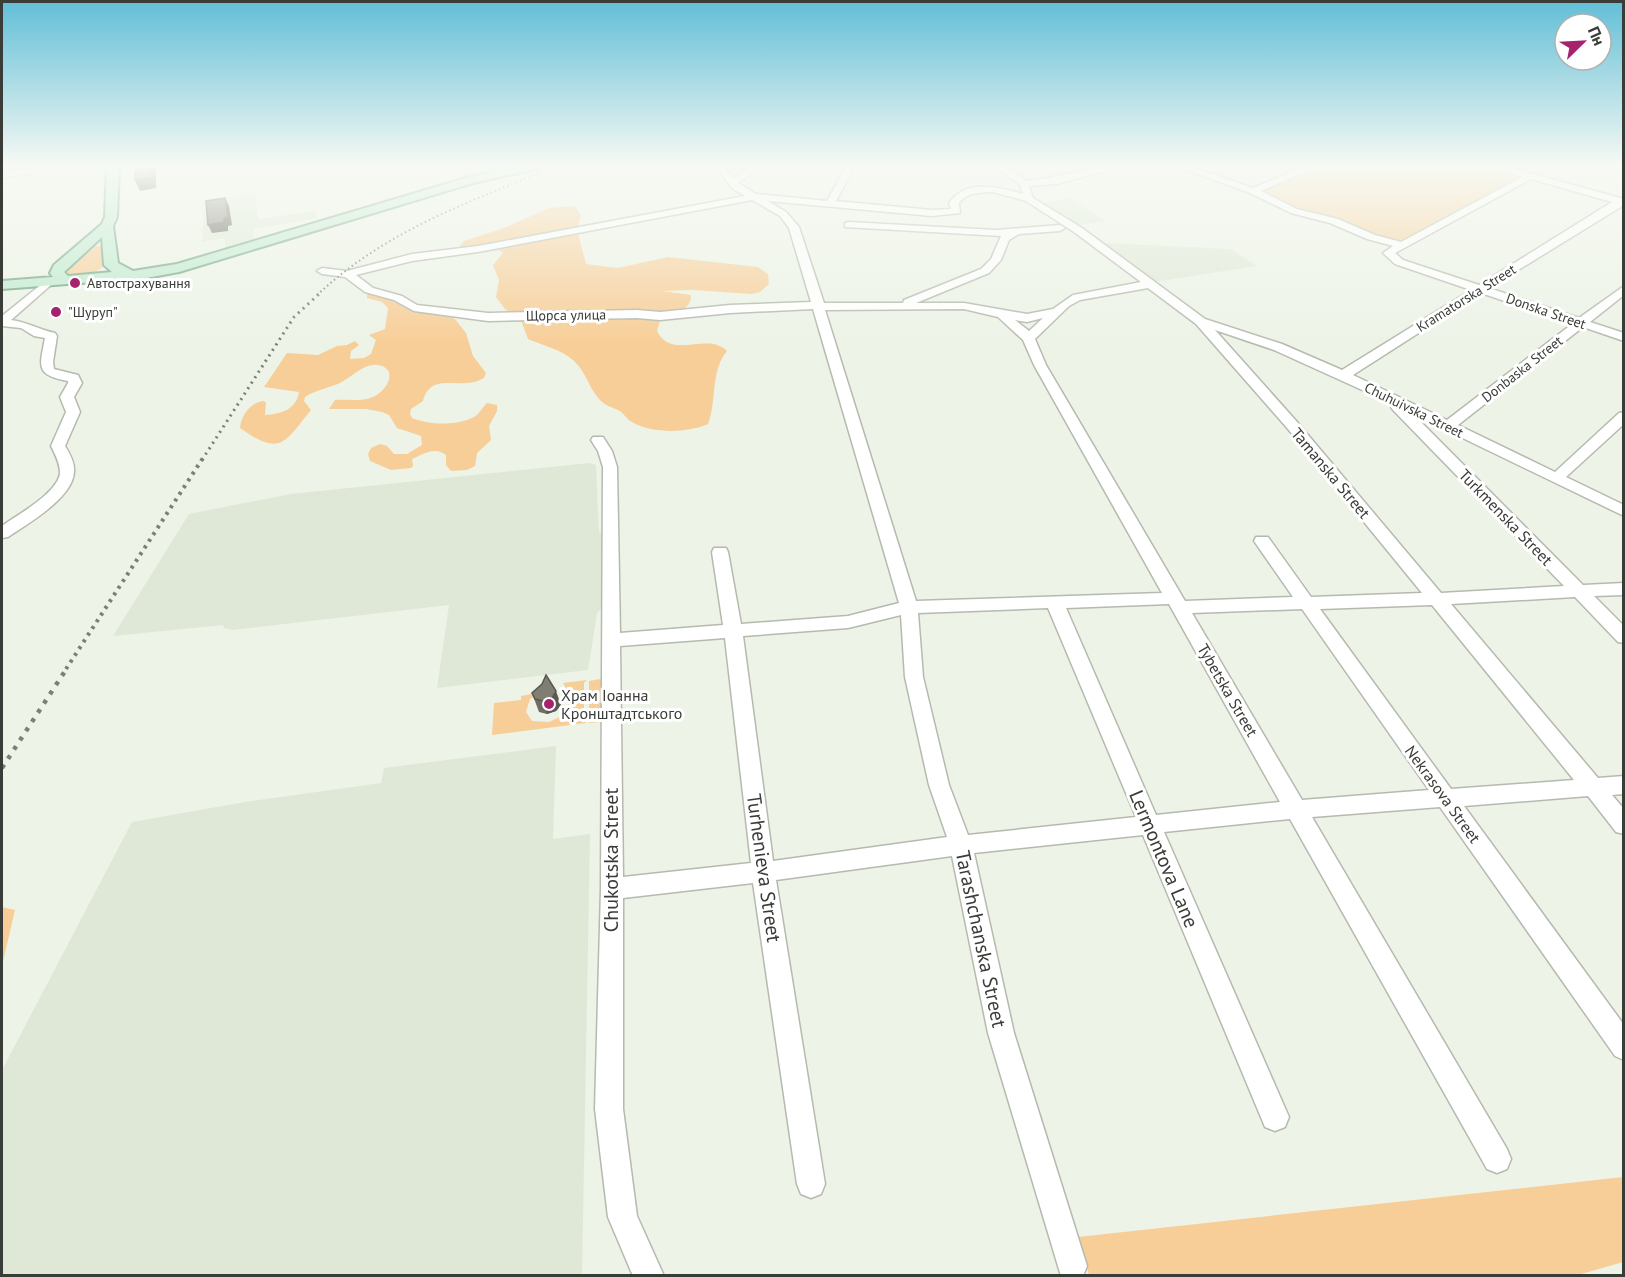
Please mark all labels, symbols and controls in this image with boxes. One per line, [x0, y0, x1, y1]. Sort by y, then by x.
north arrow [1553, 12, 1613, 72]
text: Пн [1584, 23, 1610, 49]
street label: Kramatorska Street [1413, 260, 1519, 336]
place label: Автострахування [87, 274, 191, 292]
marker: Автострахування [68, 276, 82, 290]
street label: Donska Street [1504, 289, 1589, 333]
place label: "Шуруп" [68, 303, 118, 321]
marker: "Шуруп" [49, 305, 63, 319]
street label: Щорса улица [526, 305, 606, 325]
street label: Donbaska Street [1478, 332, 1566, 406]
street label: Chuhuivska Street [1362, 378, 1467, 442]
street label: Tamanska Street [1287, 424, 1375, 523]
street label: Turkmenska Street [1455, 465, 1557, 570]
street label: Tybetska Street [1193, 640, 1263, 741]
place label: Храм Іоанна Кронштадтського [561, 685, 682, 723]
marker: Храм Іоанна Кронштадтського [542, 697, 556, 711]
street label: Nekrasova Street [1401, 741, 1485, 847]
street label: Lermontova Lane [1123, 786, 1205, 932]
street label: Chukotska Street [598, 788, 624, 932]
street label: Turhenieva Street [741, 792, 787, 944]
street label: Tarashchanska Street [950, 848, 1012, 1030]

